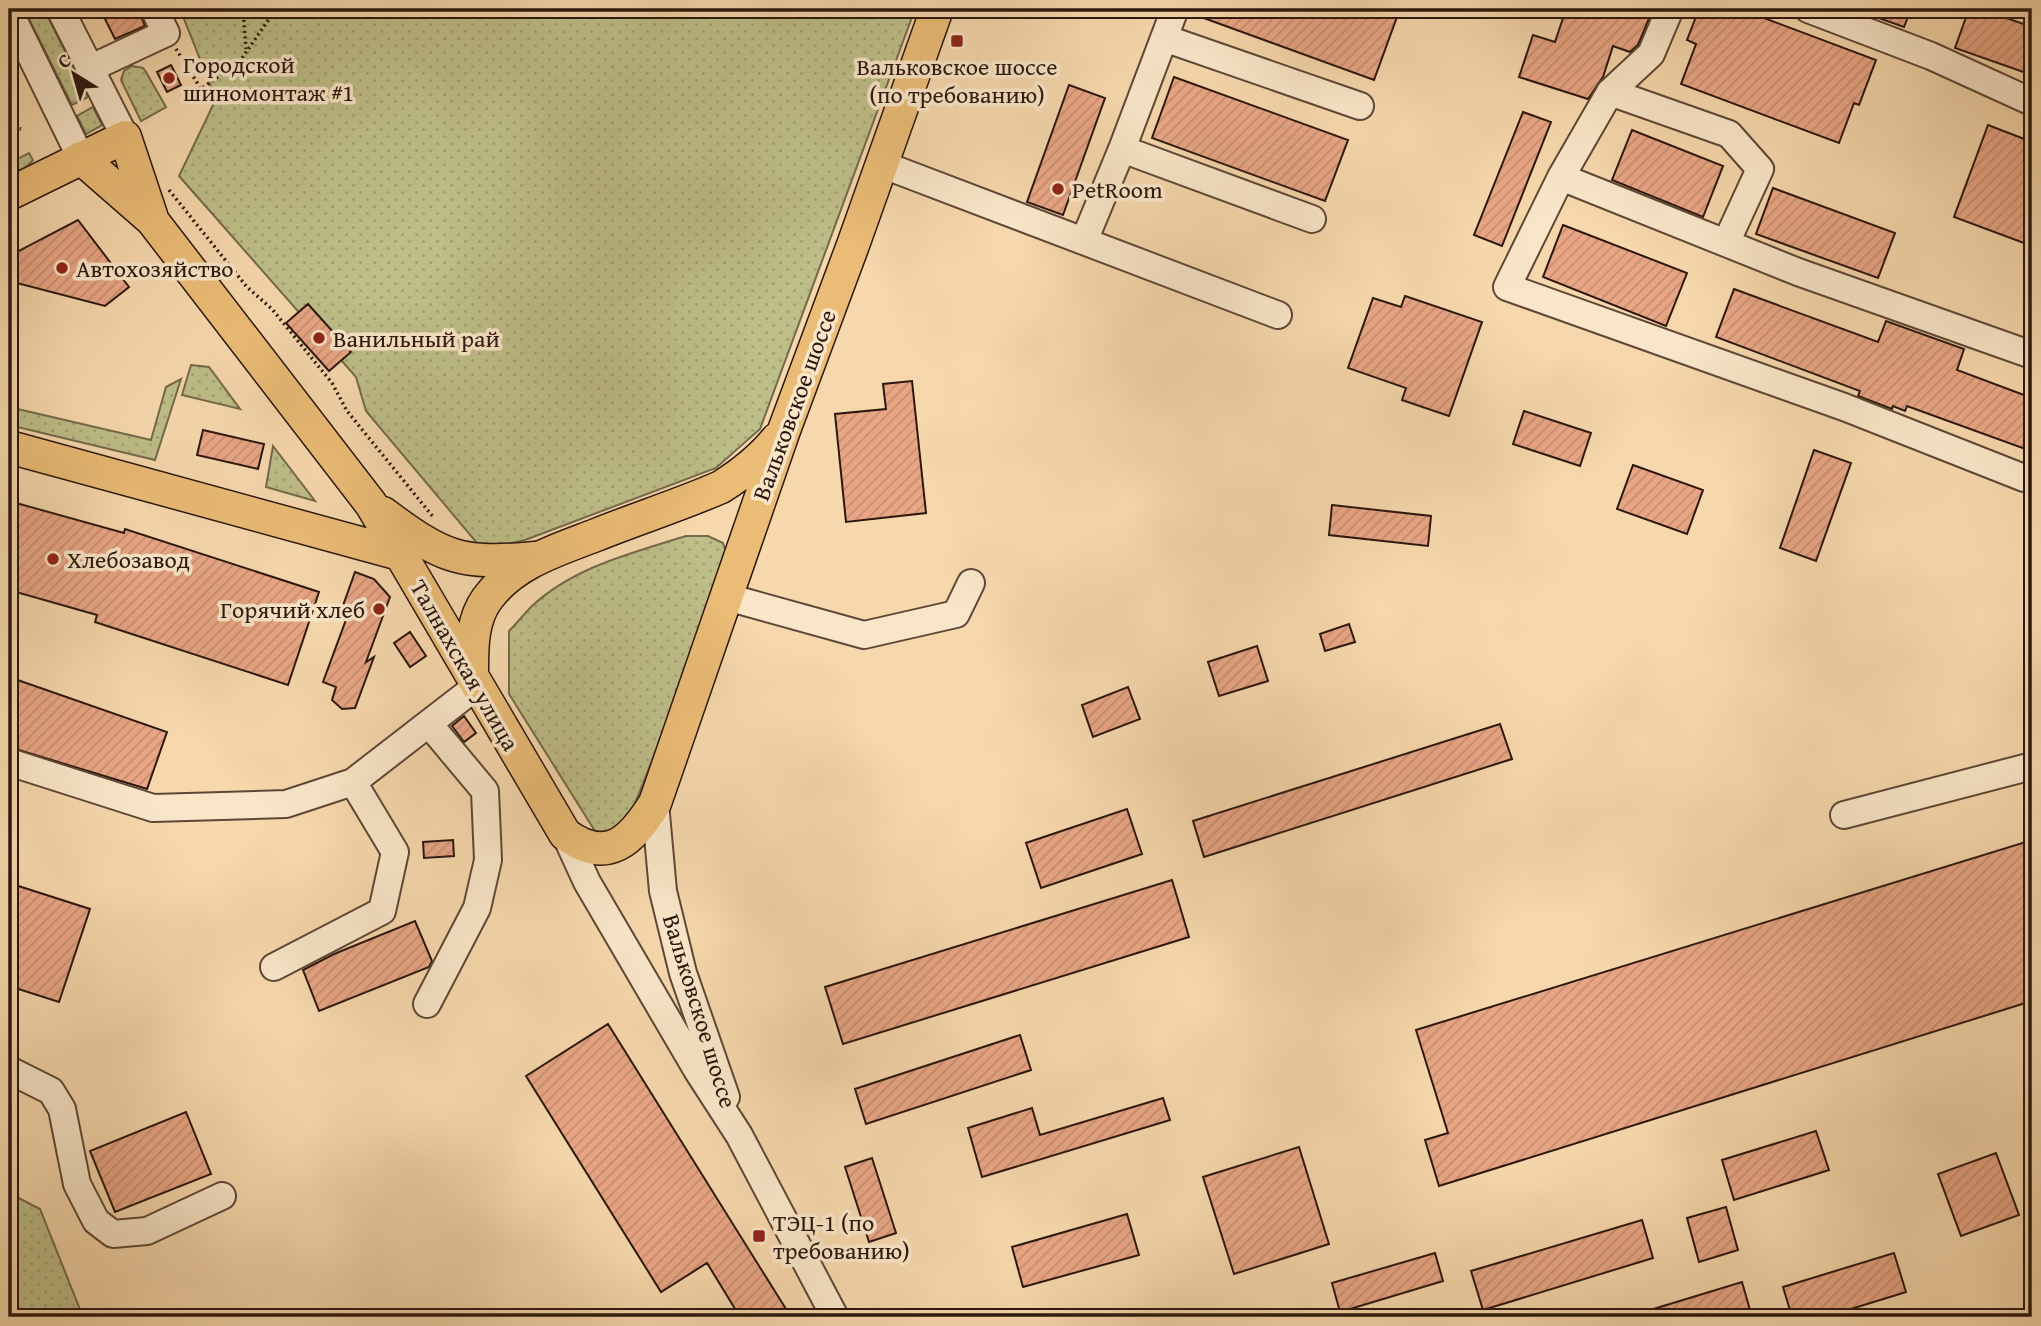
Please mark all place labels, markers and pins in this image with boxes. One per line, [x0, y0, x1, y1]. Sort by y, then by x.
marker: Вальковское шоссе (по требованию) [949, 33, 965, 49]
place label: Городской шиномонтаж #1 [183, 47, 354, 110]
place label: Вальковское шоссе (по требованию) [856, 49, 1058, 112]
marker: Городской шиномонтаж #1 [161, 70, 177, 86]
place label: PetRoom [1072, 172, 1163, 207]
marker: PetRoom [1050, 181, 1066, 197]
place label: Автохозяйство [76, 251, 234, 286]
marker: Автохозяйство [54, 260, 70, 276]
place label: Ванильный рай [333, 321, 500, 356]
marker: Ванильный рай [311, 330, 327, 346]
place label: Хлебозавод [67, 542, 190, 577]
marker: Хлебозавод [45, 551, 61, 567]
place label: Горячий хлеб [220, 592, 365, 627]
marker: Горячий хлеб [371, 601, 387, 617]
place label: ТЭЦ-1 (по требованию) [773, 1205, 910, 1268]
marker: ТЭЦ-1 (по требованию) [751, 1228, 767, 1244]

